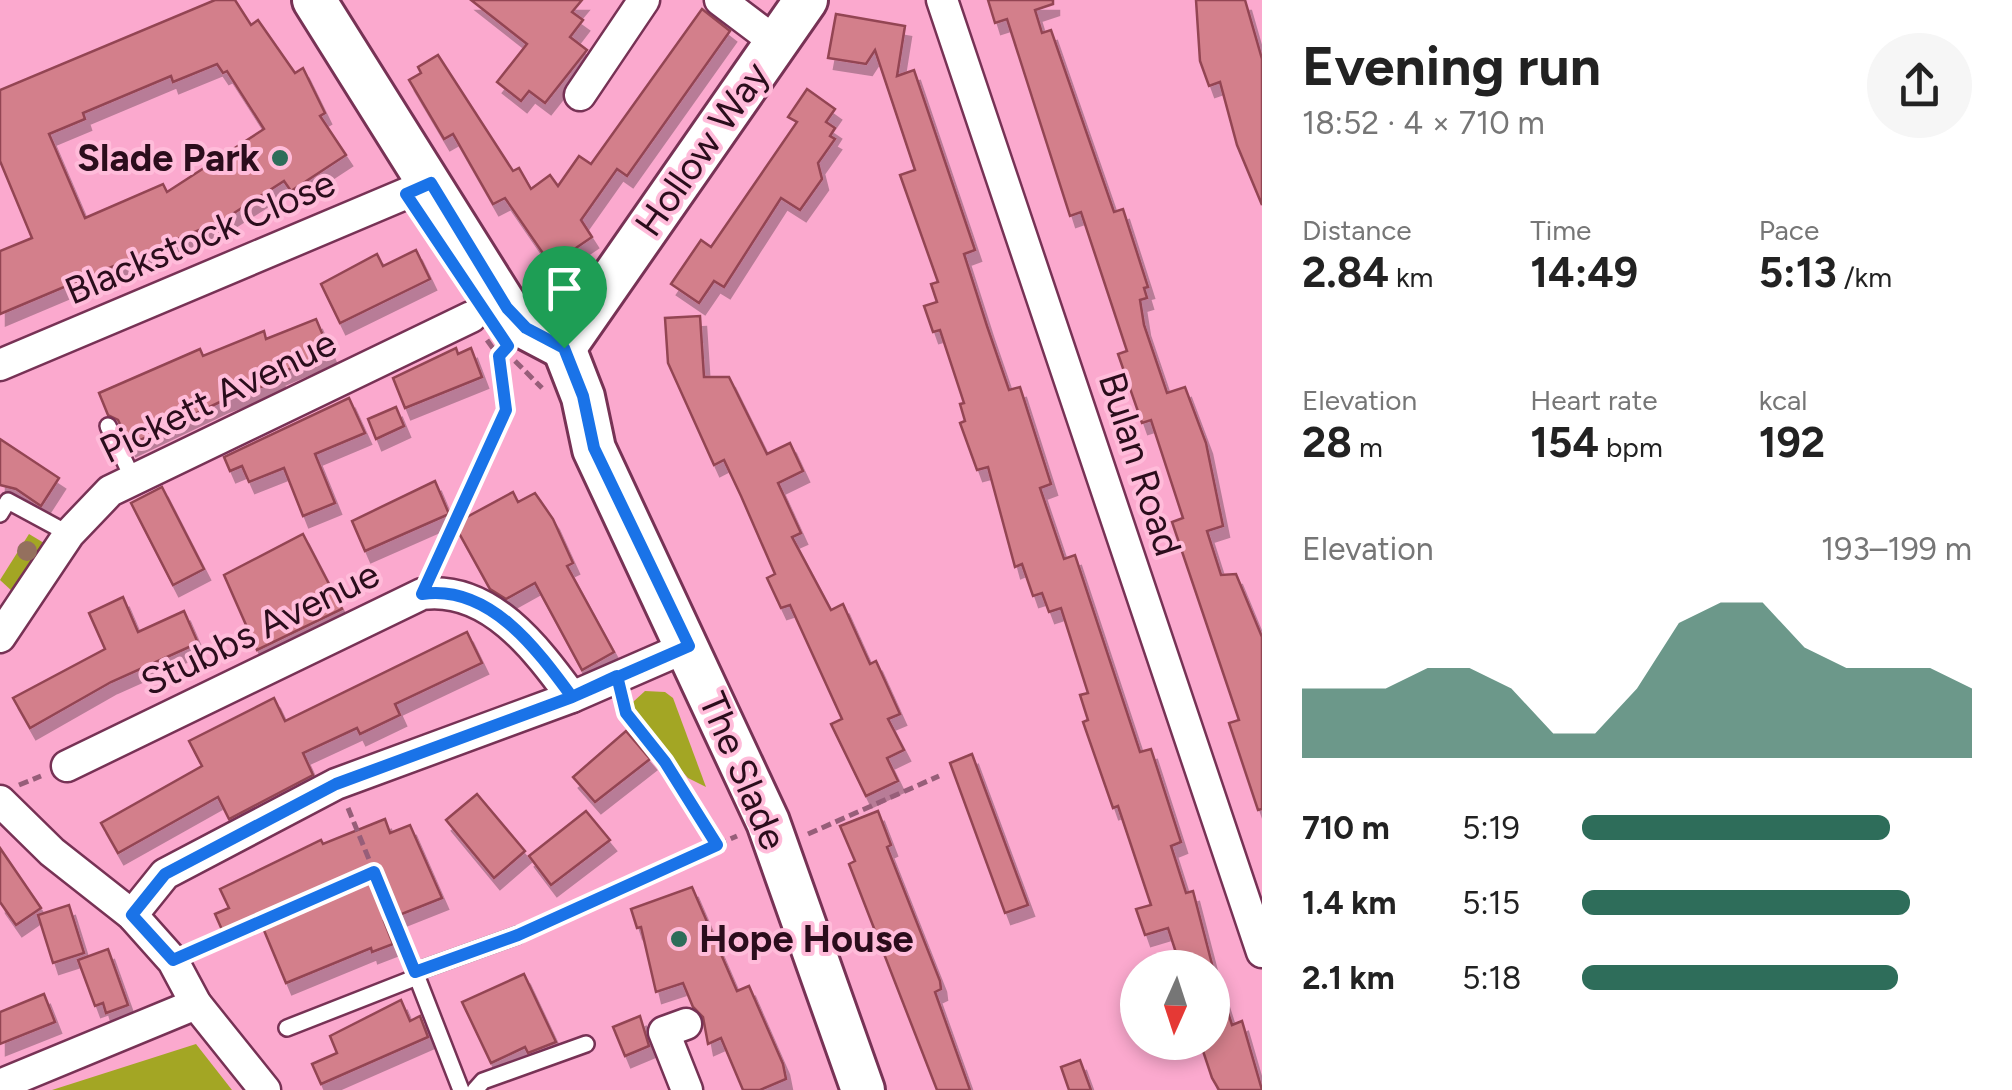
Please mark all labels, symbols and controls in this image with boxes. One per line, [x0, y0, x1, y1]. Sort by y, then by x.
text: Evening run [1302, 33, 1601, 99]
button: share [1867, 33, 1972, 138]
street label: Hollow Way [625, 53, 779, 245]
text: 18:52 · 4 × 710 m [1302, 104, 1545, 142]
place label: Slade Park [77, 135, 261, 181]
marker: Slade Park [269, 147, 291, 169]
street label: Blackstock Close [58, 159, 342, 315]
text: Distance [1302, 213, 1412, 247]
text: Time [1530, 213, 1591, 247]
text: Pace [1759, 213, 1819, 247]
pin [522, 246, 607, 349]
text: 2.84 [1302, 247, 1389, 298]
text: 14:49 [1530, 247, 1638, 298]
text: 5:13 [1759, 247, 1837, 298]
text: km [1389, 260, 1433, 294]
text: /km [1837, 260, 1892, 294]
icon: arrive [537, 261, 592, 316]
street label: Pickett Avenue [93, 319, 343, 473]
street label: Bulan Road [1089, 366, 1191, 562]
text: Elevation [1302, 383, 1417, 417]
text: Heart rate [1530, 383, 1657, 417]
text: kcal [1759, 383, 1808, 417]
text: 28 [1302, 417, 1352, 468]
text: 154 [1530, 417, 1599, 468]
text: 192 [1759, 417, 1825, 468]
text: m [1352, 430, 1383, 464]
text: bpm [1599, 430, 1663, 464]
text: Elevation [1302, 530, 1434, 568]
text: 193–199 m [1821, 530, 1972, 568]
street label: Stubbs Avenue [134, 551, 386, 705]
street label: The Slade [689, 685, 797, 857]
text: 710 m [1302, 809, 1390, 847]
text: 5:19 [1462, 809, 1520, 847]
text: 1.4 km [1302, 884, 1396, 922]
text: 5:15 [1462, 884, 1520, 922]
place label: Hope House [699, 916, 913, 962]
marker: Hope House [668, 928, 690, 950]
north arrow [1120, 950, 1230, 1060]
map controls [1120, 950, 1230, 1060]
text: 2.1 km [1302, 959, 1395, 997]
text: 5:18 [1462, 959, 1521, 997]

